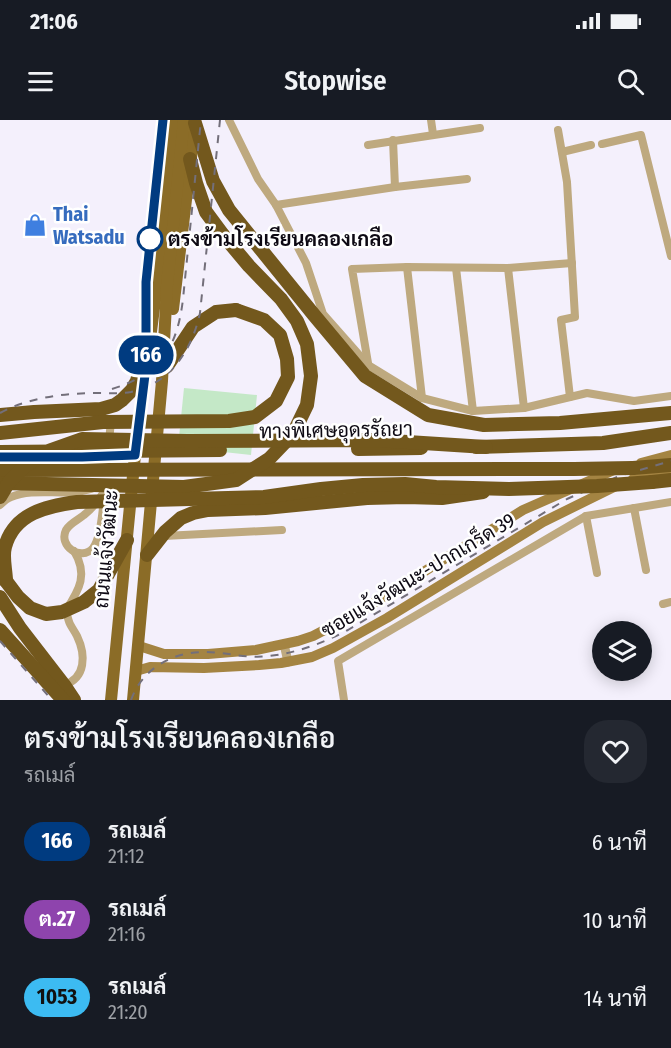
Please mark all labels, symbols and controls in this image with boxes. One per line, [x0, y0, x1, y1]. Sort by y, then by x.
text: 21:06 [30, 8, 78, 35]
icon: menu [24, 65, 57, 98]
text: Stopwise [284, 65, 387, 97]
icon: search [614, 65, 647, 98]
place label: Thai Watsadu [53, 202, 125, 249]
shop icon: Thai Watsadu [22, 212, 48, 238]
place label: ตรงข้ามโรงเรียนคลองเกลือ [168, 225, 393, 251]
marker: ตรงข้ามโรงเรียนคลองเกลือ [137, 226, 163, 252]
line badge: 166 [112, 336, 180, 374]
text: 166 [131, 342, 161, 368]
street label: ทางพิเศษอุดรรัถยา [259, 417, 413, 445]
street label: ถนนแจ้งวัฒนะ [89, 489, 123, 609]
street label: ซอยแจ้งวัฒนะ-ปากเกร็ด 39 [315, 505, 519, 642]
map controls [592, 621, 652, 681]
button: layers [592, 621, 652, 681]
button: heart [584, 720, 647, 783]
text: ตรงข้ามโรงเรียนคลองเกลือ [24, 722, 335, 755]
text: รถเมล์ [24, 763, 75, 787]
text: รถเมล์ [108, 817, 166, 844]
text: 166 [42, 828, 72, 854]
text: 6 นาที [592, 829, 647, 856]
text: 21:12 [108, 844, 144, 868]
text: รถเมล์ [108, 895, 166, 922]
text: ต.27 [39, 906, 75, 932]
text: 10 นาที [583, 907, 647, 934]
text: 21:16 [108, 922, 145, 946]
text: รถเมล์ [108, 973, 166, 1000]
text: 1053 [37, 984, 77, 1010]
text: 14 นาที [583, 985, 647, 1012]
text: 21:20 [108, 1000, 148, 1024]

